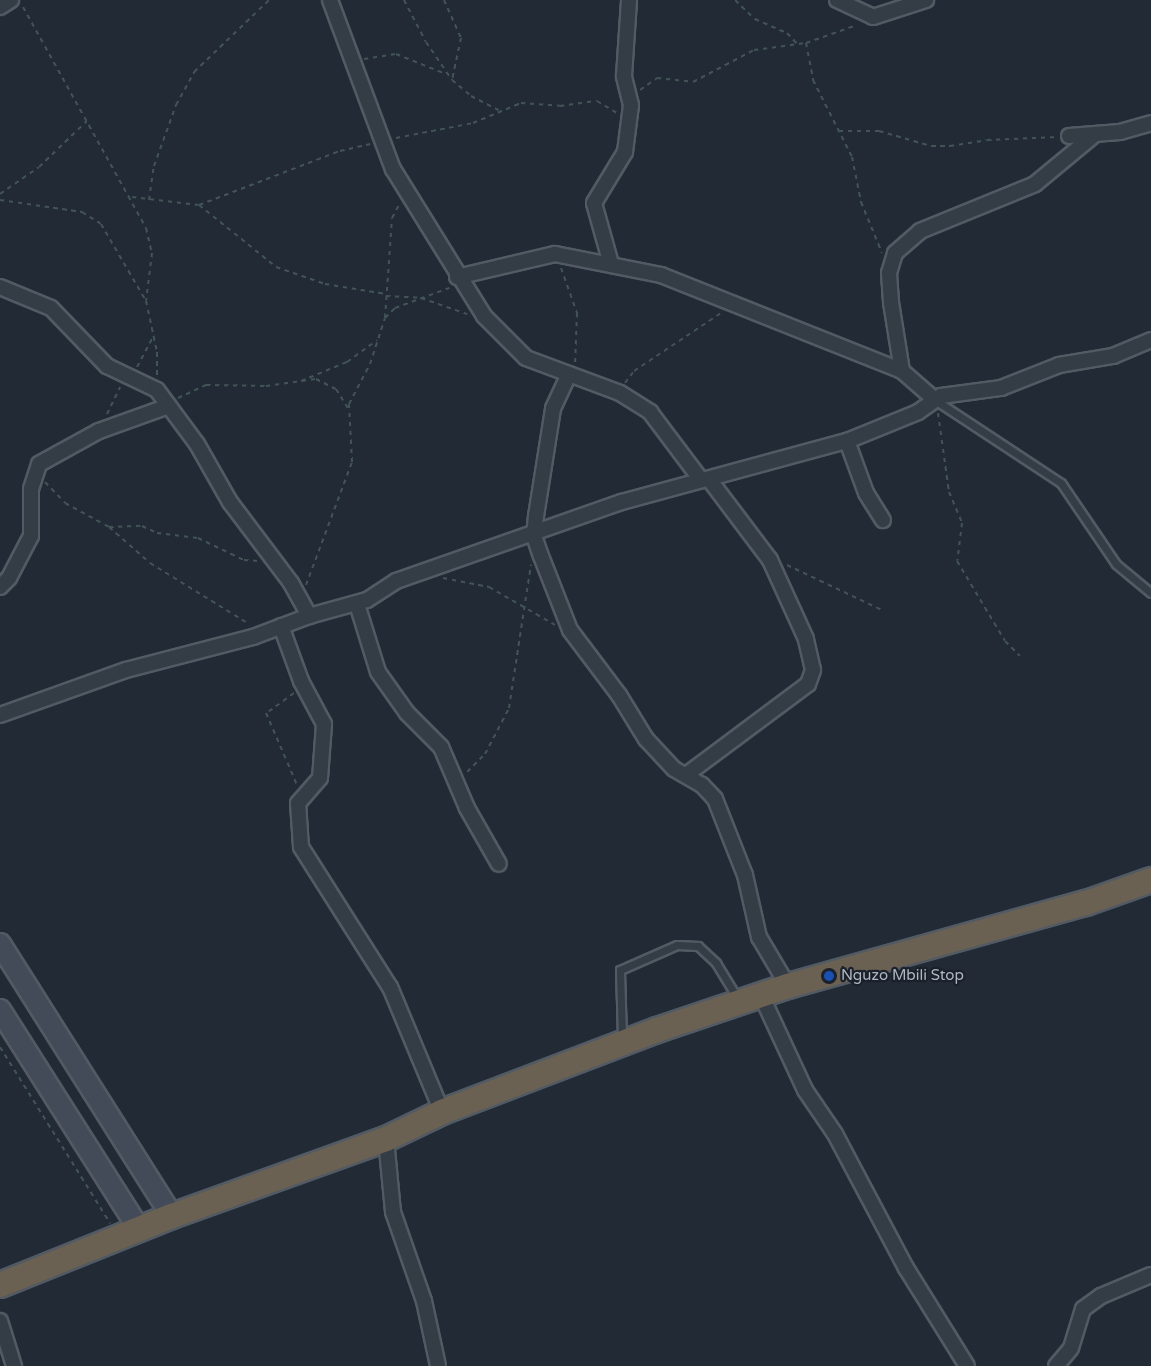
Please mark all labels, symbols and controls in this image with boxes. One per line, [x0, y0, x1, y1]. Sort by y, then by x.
place label: Nguzo Mbili Stop [841, 967, 964, 985]
marker: Nguzo Mbili Stop [822, 969, 836, 983]

